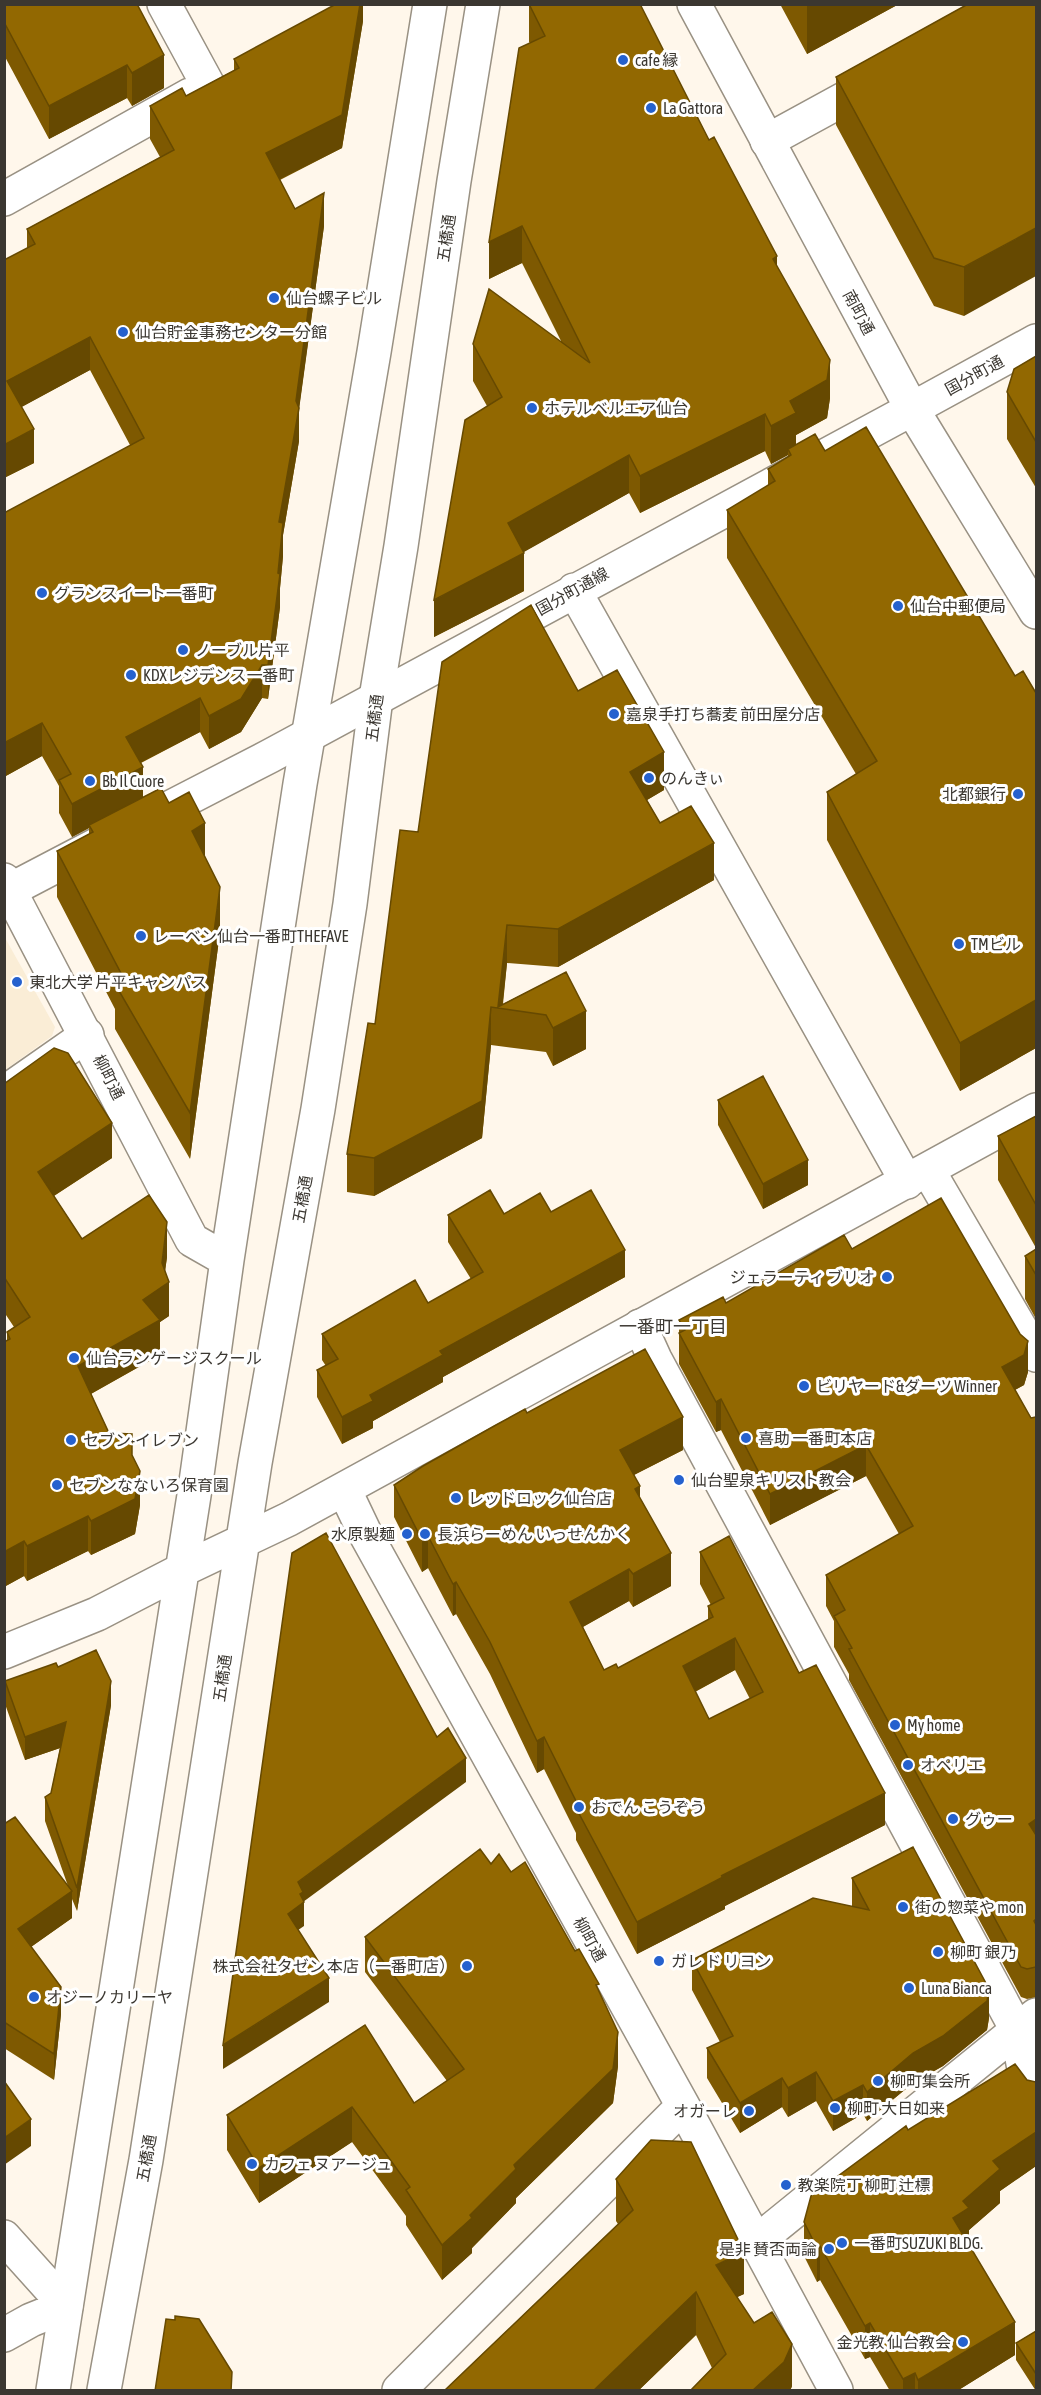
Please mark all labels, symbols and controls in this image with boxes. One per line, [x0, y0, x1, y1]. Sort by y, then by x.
place label: cafe 縁 [635, 51, 678, 69]
marker: cafe 縁 [616, 53, 630, 67]
place label: La Gattora [663, 99, 723, 117]
marker: La Gattora [644, 101, 658, 115]
street label: 五橋通 [434, 213, 458, 263]
street label: 南町通 [840, 287, 878, 337]
place label: 仙台螺子ビル [286, 289, 382, 307]
marker: 仙台螺子ビル [267, 291, 281, 305]
place label: 仙台貯金事務センター分館 [135, 323, 327, 341]
marker: 仙台貯金事務センター分館 [116, 325, 130, 339]
street label: 国分町通 [942, 352, 1006, 398]
place label: ホテルベルエア仙台 [544, 399, 688, 417]
marker: ホテルベルエア仙台 [525, 401, 539, 415]
street label: 国分町通線 [533, 564, 611, 618]
place label: グランスイート一番町 [54, 584, 214, 602]
marker: グランスイート一番町 [35, 586, 49, 600]
place label: 仙台中郵便局 [910, 597, 1006, 615]
marker: 仙台中郵便局 [891, 599, 905, 613]
place label: ノーブル片平 [195, 641, 290, 659]
marker: ノーブル片平 [176, 643, 190, 657]
place label: KDXレジデンス一番町 [143, 666, 294, 684]
marker: KDXレジデンス一番町 [124, 668, 138, 682]
street label: 五橋通 [362, 693, 386, 743]
place label: 嘉泉手打ち蕎麦 前田屋分店 [626, 705, 820, 723]
marker: 嘉泉手打ち蕎麦 前田屋分店 [607, 707, 621, 721]
place label: のんきぃ [661, 769, 724, 787]
marker: のんきぃ [642, 771, 656, 785]
place label: Bb Il Cuore [102, 772, 164, 790]
marker: Bb Il Cuore [83, 774, 97, 788]
place label: 北都銀行 [942, 785, 1006, 803]
marker: 北都銀行 [1011, 787, 1025, 801]
place label: レーベン仙台一番町THEFAVE [153, 927, 349, 945]
marker: レーベン仙台一番町THEFAVE [134, 929, 148, 943]
place label: TMビル [971, 935, 1021, 953]
marker: TMビル [952, 937, 966, 951]
place label: 東北大学 片平キャンパス [29, 973, 207, 991]
marker: 東北大学 片平キャンパス [10, 975, 24, 989]
street label: 柳町通 [90, 1052, 128, 1102]
street label: 五橋通 [289, 1174, 315, 1224]
place label: ジェラーティ ブリオ [730, 1268, 875, 1286]
marker: ジェラーティ ブリオ [880, 1270, 894, 1284]
district label: 一番町一丁目 [619, 1316, 727, 1337]
place label: 仙台ランゲージスクール [86, 1349, 262, 1367]
marker: 仙台ランゲージスクール [67, 1351, 81, 1365]
place label: ビリヤード&ダーツ Winner [816, 1377, 997, 1395]
marker: ビリヤード&ダーツ Winner [797, 1379, 811, 1393]
place label: 喜助 一番町本店 [758, 1429, 872, 1447]
place label: セブン-イレブン [83, 1431, 199, 1449]
marker: 喜助 一番町本店 [739, 1431, 753, 1445]
marker: セブン-イレブン [64, 1433, 78, 1447]
place label: 仙台聖泉キリスト教会 [691, 1471, 851, 1489]
marker: 仙台聖泉キリスト教会 [672, 1473, 686, 1487]
place label: セブンなないろ保育園 [69, 1476, 229, 1494]
marker: セブンなないろ保育園 [50, 1478, 64, 1492]
place label: レッドロック仙台店 [468, 1489, 612, 1507]
marker: レッドロック仙台店 [449, 1491, 463, 1505]
place label: 水原製麺 [331, 1525, 395, 1543]
place label: 長浜らーめん いっせんかく [437, 1525, 631, 1543]
marker: 水原製麺 [400, 1527, 414, 1541]
marker: 長浜らーめん いっせんかく [418, 1527, 432, 1541]
street label: 五橋通 [210, 1653, 234, 1703]
place label: My home [907, 1716, 961, 1735]
marker: My home [888, 1718, 902, 1732]
place label: オペリエ [920, 1756, 984, 1774]
marker: オペリエ [901, 1758, 915, 1772]
place label: おでん こうぞう [591, 1798, 705, 1816]
marker: おでん こうぞう [572, 1800, 586, 1814]
place label: グゥー [965, 1810, 1013, 1828]
marker: グゥー [946, 1812, 960, 1826]
place label: 街の惣菜や mon [915, 1898, 1024, 1916]
marker: 街の惣菜や mon [896, 1900, 910, 1914]
street label: 柳町通 [570, 1914, 610, 1964]
place label: 柳町 銀乃 [950, 1943, 1016, 1961]
marker: 柳町 銀乃 [931, 1945, 945, 1959]
place label: ガレ ド リヨン [671, 1952, 771, 1970]
marker: ガレ ド リヨン [652, 1954, 666, 1968]
place label: 株式会社タゼン 本店（一番町店） [213, 1957, 455, 1975]
marker: 株式会社タゼン 本店（一番町店） [460, 1959, 474, 1973]
place label: Luna Bianca [921, 1979, 992, 1997]
marker: Luna Bianca [902, 1981, 916, 1995]
place label: オジーノカリーヤ [46, 1988, 173, 2006]
marker: オジーノカリーヤ [27, 1990, 41, 2004]
place label: 柳町集会所 [890, 2072, 970, 2090]
marker: 柳町集会所 [871, 2074, 885, 2088]
place label: 柳町 大日如来 [847, 2099, 945, 2117]
marker: 柳町 大日如来 [828, 2101, 842, 2115]
place label: オガーレ [673, 2102, 737, 2120]
marker: オガーレ [742, 2104, 756, 2118]
street label: 五橋通 [133, 2133, 159, 2183]
place label: カフェ ヌアージュ [264, 2155, 392, 2173]
marker: カフェ ヌアージュ [245, 2157, 259, 2171]
place label: 教楽院丁 柳町 辻標 [798, 2176, 930, 2194]
marker: 教楽院丁 柳町 辻標 [779, 2178, 793, 2192]
place label: 一番町SUZUKI BLDG. [854, 2234, 983, 2252]
marker: 一番町SUZUKI BLDG. [835, 2236, 849, 2250]
place label: 是非 賛否両論 [719, 2240, 817, 2258]
marker: 是非 賛否両論 [822, 2242, 836, 2256]
place label: 金光教 仙台教会 [837, 2333, 951, 2351]
marker: 金光教 仙台教会 [956, 2335, 970, 2349]

